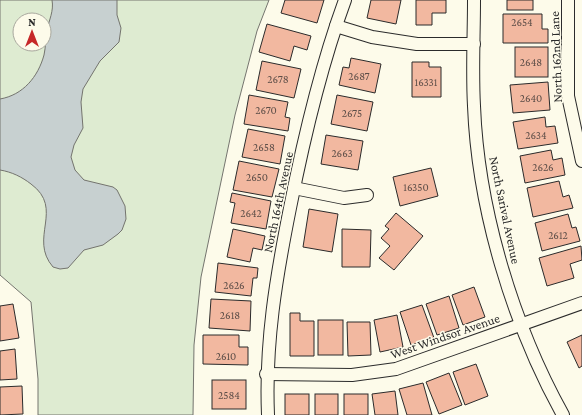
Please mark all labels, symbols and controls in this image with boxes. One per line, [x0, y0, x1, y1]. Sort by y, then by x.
street label: North 162nd Lane [547, 11, 565, 103]
north arrow [12, 12, 52, 52]
text: N [28, 16, 36, 28]
house number: 2654 [511, 16, 533, 28]
house number: 2648 [520, 56, 542, 68]
house number: 2687 [348, 70, 370, 82]
house number: 2678 [267, 73, 289, 85]
house number: 16331 [415, 76, 438, 88]
house number: 2640 [520, 92, 542, 104]
house number: 2670 [255, 104, 277, 116]
house number: 2675 [342, 107, 362, 119]
house number: 2634 [525, 129, 547, 141]
house number: 2658 [253, 141, 275, 153]
house number: 2663 [331, 147, 353, 159]
street label: North 164th Avenue [260, 150, 296, 254]
street label: North Sarival Avenue [486, 155, 524, 265]
house number: 2626 [532, 161, 554, 173]
house number: 2650 [246, 171, 268, 183]
house number: 16350 [403, 181, 429, 193]
house number: 2642 [240, 207, 262, 219]
house number: 2612 [548, 229, 568, 241]
house number: 2626 [223, 279, 245, 291]
house number: 2618 [220, 309, 240, 321]
street label: West Windsor Avenue [388, 310, 502, 362]
house number: 2610 [216, 350, 236, 362]
house number: 2584 [218, 389, 240, 401]

